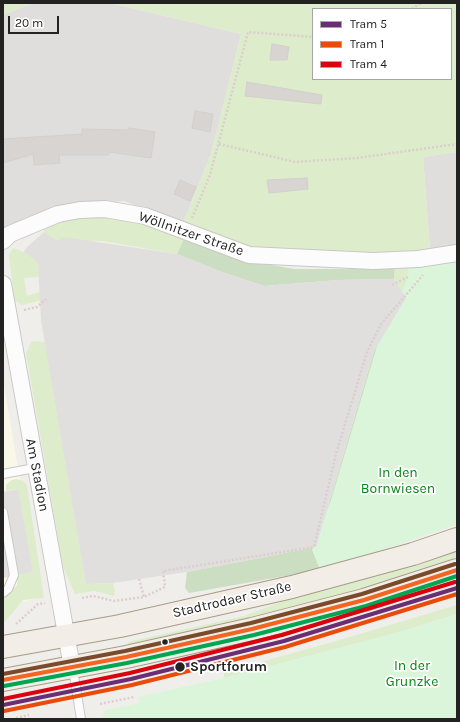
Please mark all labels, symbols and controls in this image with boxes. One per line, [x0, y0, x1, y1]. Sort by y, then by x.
scale bar [10, 8, 61, 34]
legend [312, 8, 452, 80]
text: 20 m [15, 16, 43, 30]
text: Tram 5 [350, 17, 387, 31]
text: Tram 1 [350, 37, 384, 51]
text: Tram 4 [350, 57, 387, 71]
street label: Wöllnitzer Straße [136, 208, 246, 260]
street label: Am Stadion [22, 437, 52, 513]
park label: In den Bornwiesen [361, 465, 435, 498]
street label: Stadtrodaer Straße [171, 578, 293, 622]
unlabelled marker [160, 637, 170, 647]
park label: In der Grunzke [386, 658, 438, 690]
place label: Sportforum [190, 659, 267, 675]
marker: Sportforum [173, 660, 187, 674]

